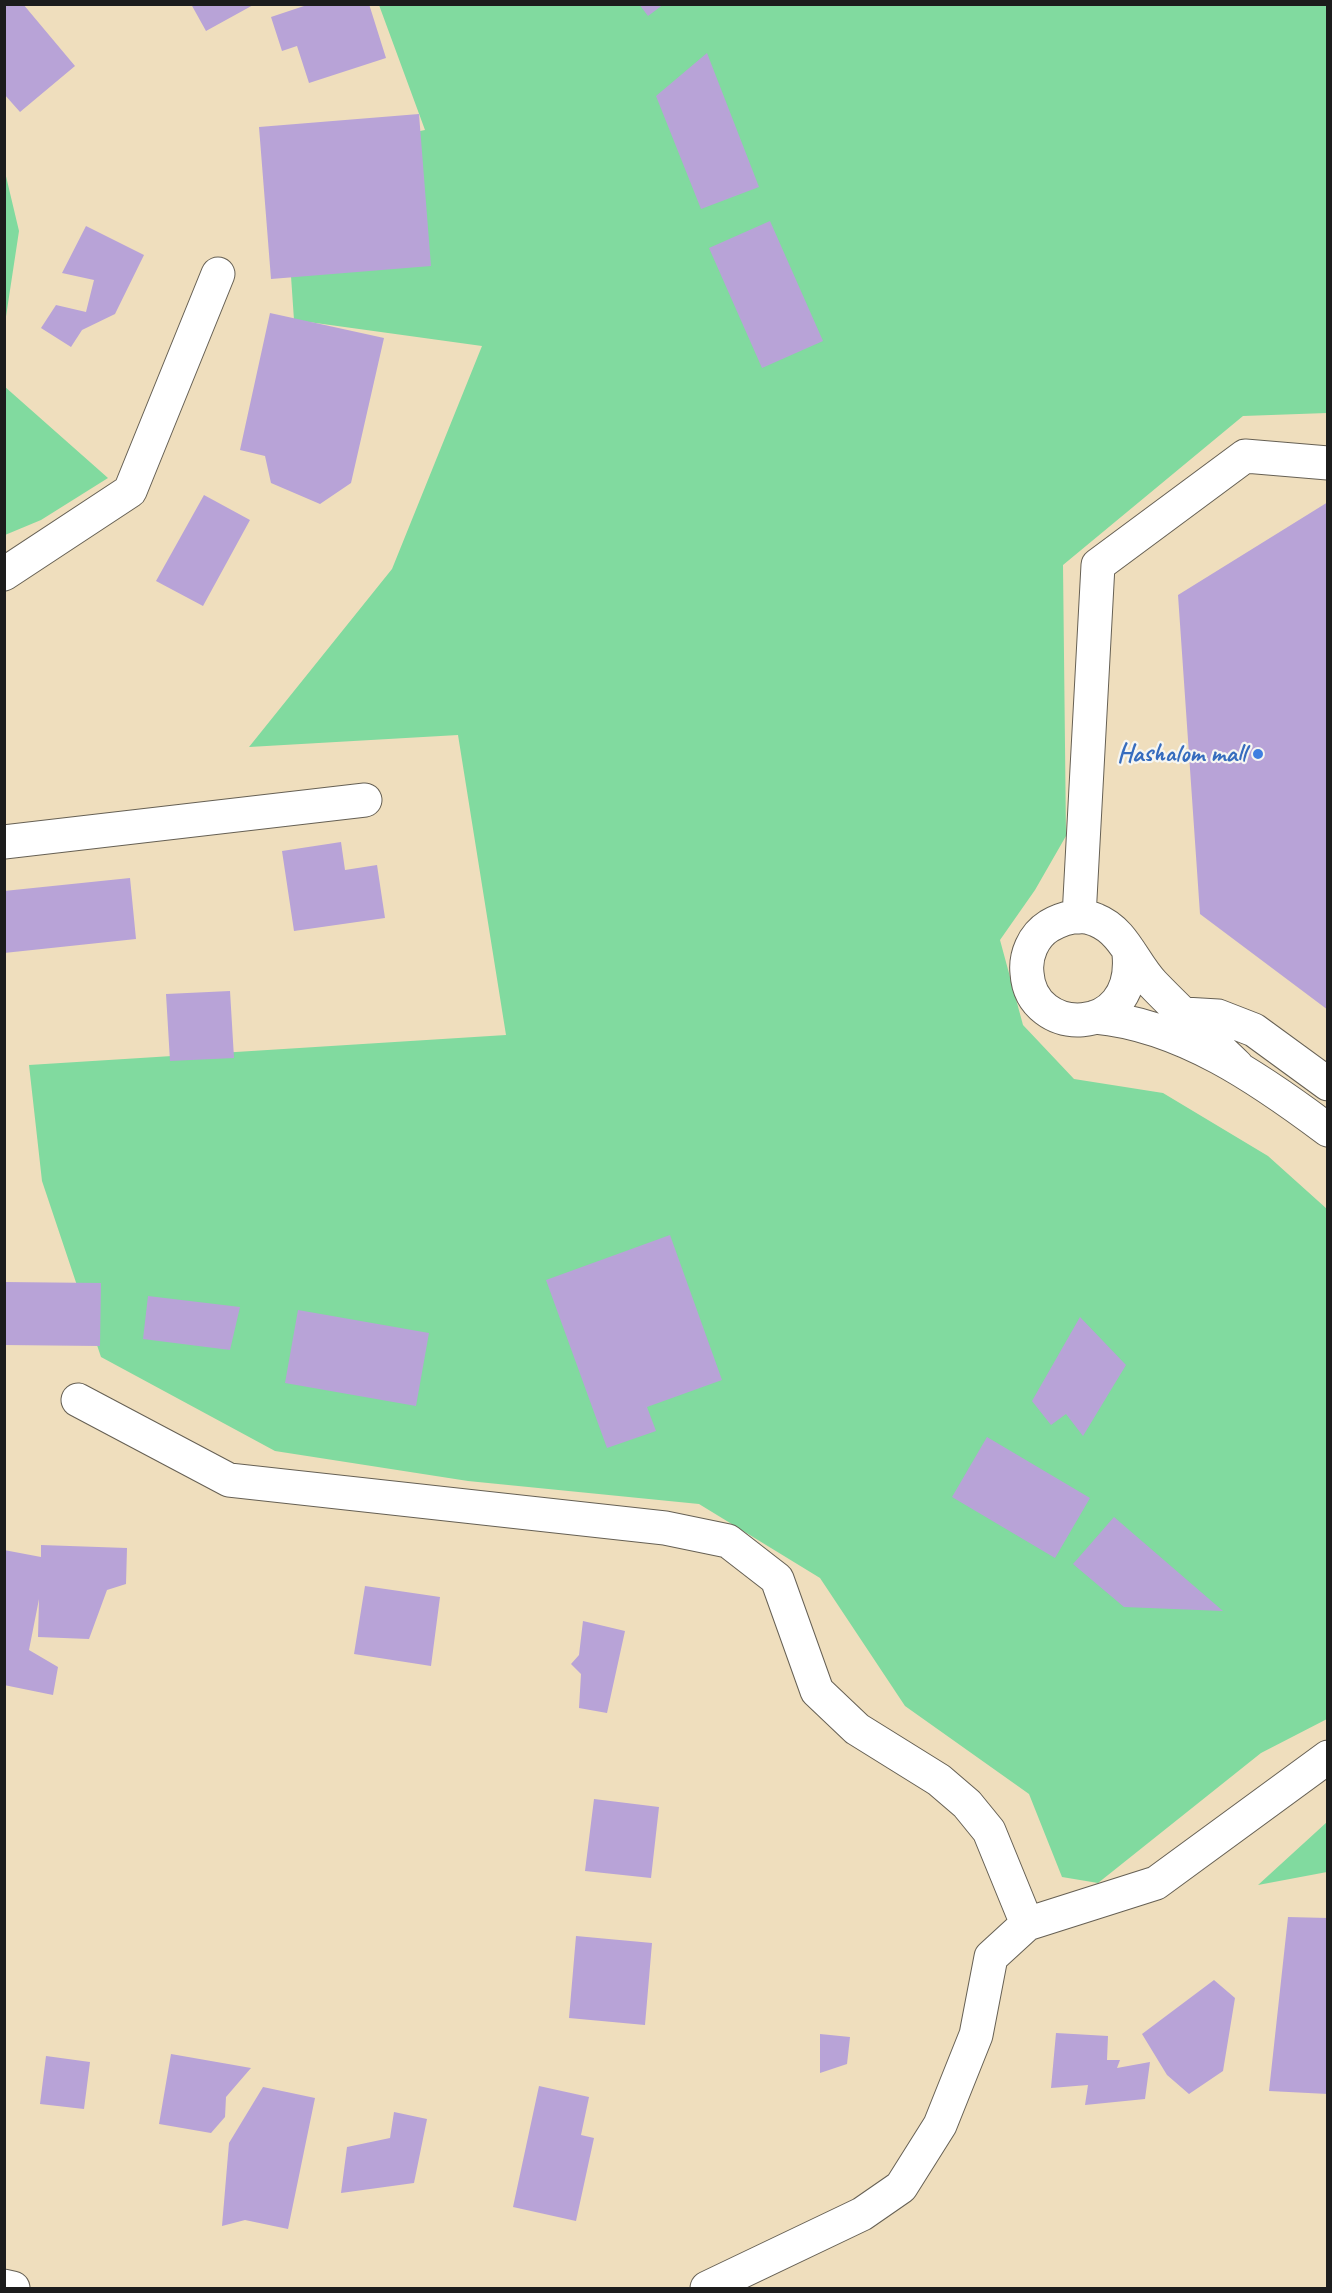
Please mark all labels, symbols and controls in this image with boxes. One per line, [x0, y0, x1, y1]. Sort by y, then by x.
place label: Hashalom mall [1117, 738, 1246, 770]
marker: Hashalom mall [1251, 747, 1265, 761]

